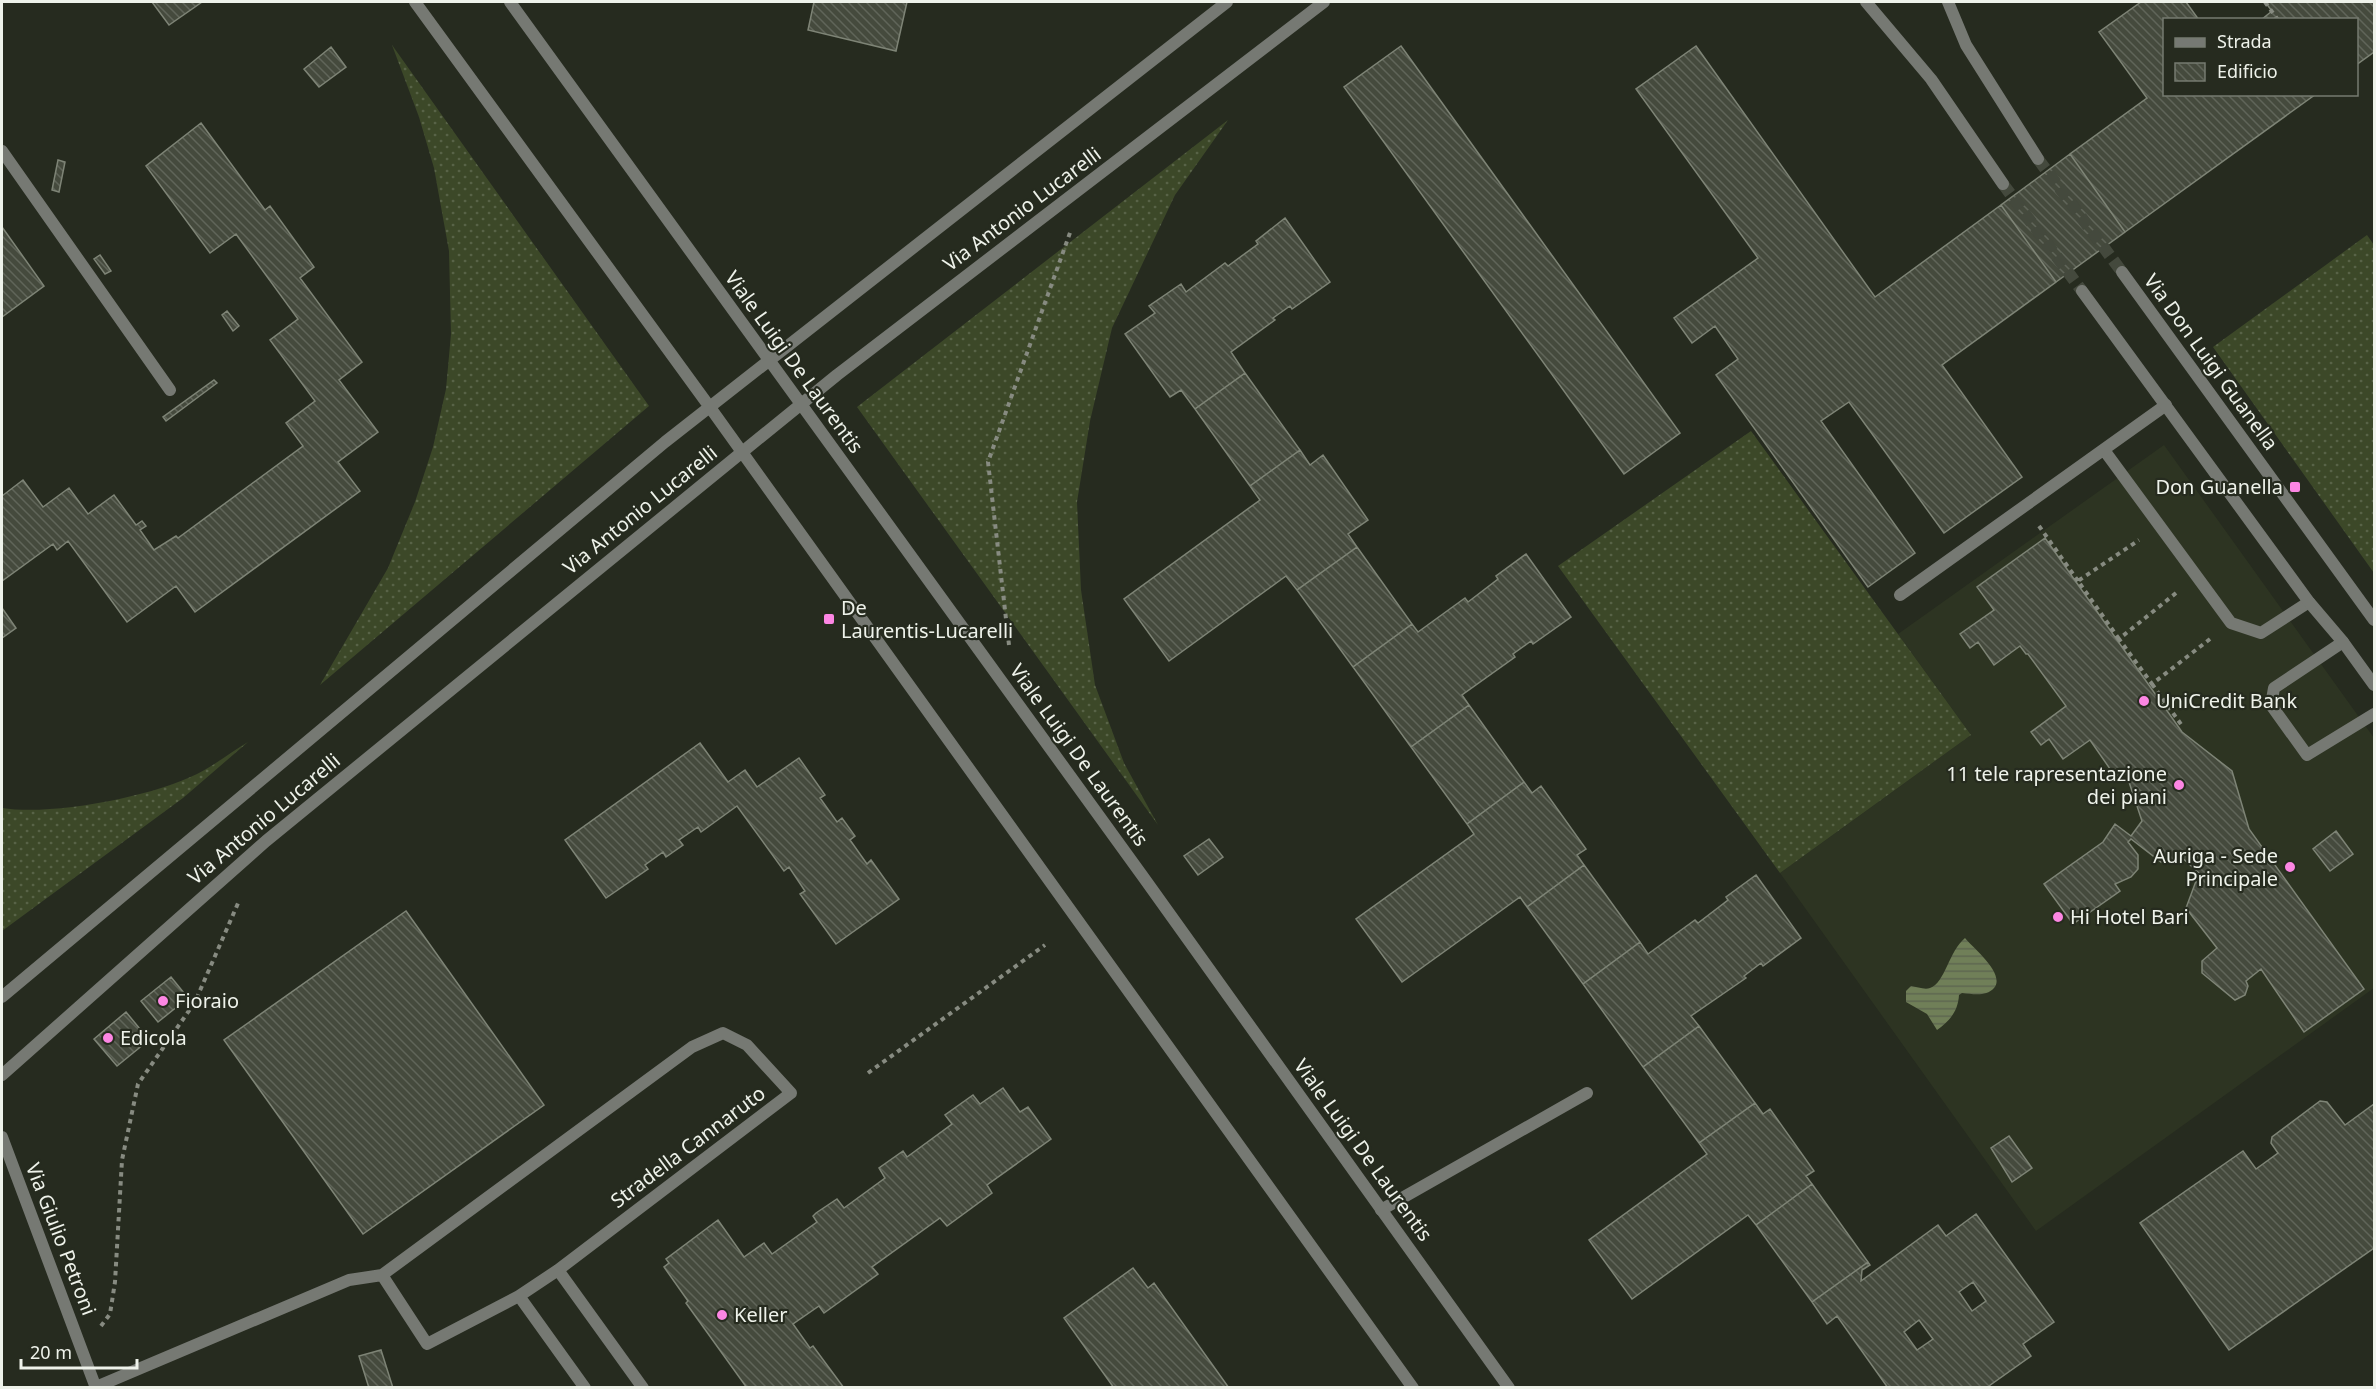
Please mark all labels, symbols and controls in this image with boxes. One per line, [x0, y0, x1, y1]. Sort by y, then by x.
legend [2163, 18, 2358, 96]
text: Strada [2217, 29, 2272, 53]
text: Edificio [2217, 59, 2278, 83]
street label: Via Antonio Lucarelli [937, 140, 1106, 277]
street label: Viale Luigi De Laurentis [719, 265, 870, 458]
street label: Via Don Luigi Guanella [2138, 268, 2285, 455]
street label: Via Antonio Lucarelli [557, 439, 722, 580]
place label: Don Guanella [2155, 473, 2283, 500]
marker: Don Guanella [2288, 480, 2302, 494]
place label: De Laurentis-Lucarelli [841, 594, 1013, 644]
marker: De Laurentis-Lucarelli [822, 612, 836, 626]
street label: Viale Luigi De Laurentis [1004, 658, 1155, 851]
place label: UniCredit Bank [2156, 687, 2297, 714]
marker: UniCredit Bank [2137, 694, 2151, 708]
street label: Via Antonio Lucarelli [182, 747, 346, 890]
place label: 11 tele rapresentazione dei piani [1946, 760, 2167, 810]
marker: 11 tele rapresentazione dei piani [2172, 778, 2186, 792]
place label: Auriga - Sede Principale [2153, 842, 2278, 892]
marker: Auriga - Sede Principale [2283, 860, 2297, 874]
place label: Hi Hotel Bari [2070, 903, 2189, 930]
marker: Hi Hotel Bari [2051, 910, 2065, 924]
place label: Fioraio [175, 987, 239, 1014]
marker: Fioraio [156, 994, 170, 1008]
place label: Edicola [120, 1024, 187, 1051]
marker: Edicola [101, 1031, 115, 1045]
street label: Viale Luigi De Laurentis [1288, 1053, 1439, 1246]
street label: Stradella Cannaruto [605, 1079, 771, 1214]
street label: Via Giulio Petroni [20, 1159, 103, 1319]
place label: Keller [734, 1301, 788, 1328]
marker: Keller [715, 1308, 729, 1322]
scale bar [21, 1332, 136, 1370]
text: 20 m [30, 1340, 72, 1364]

